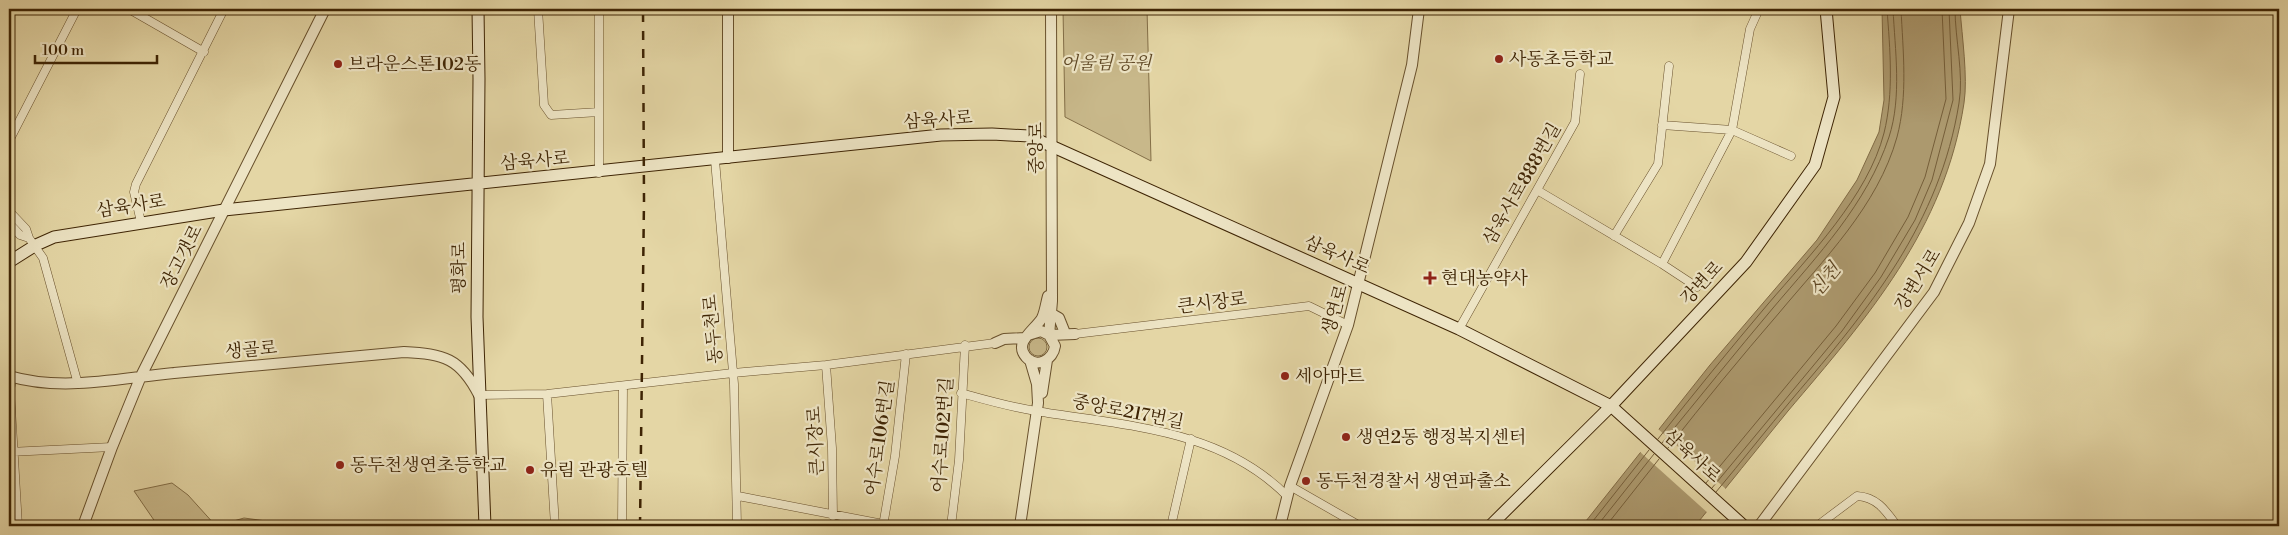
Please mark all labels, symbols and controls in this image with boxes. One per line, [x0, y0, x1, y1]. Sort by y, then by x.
scale bar [35, 32, 158, 64]
text: 100 m [42, 41, 84, 60]
place label: 사동초등학교 [1509, 48, 1614, 71]
park label: 어울림 공원 [1061, 52, 1153, 75]
place label: 브라운스톤102동 [348, 53, 481, 76]
marker: 사동초등학교 [1493, 53, 1505, 65]
marker: 브라운스톤102동 [332, 58, 344, 70]
street label: 삼육사로 [903, 106, 973, 134]
street label: 삼육사로888번길 [1478, 119, 1566, 249]
street label: 중앙로 [1025, 122, 1048, 174]
street label: 삼육사로 [499, 147, 571, 175]
street label: 삼육사로 [95, 189, 167, 223]
street label: 장고갯로 [156, 221, 208, 293]
street label: 삼육사로 [1301, 230, 1373, 280]
street label: 평화로 [448, 242, 471, 294]
street label: 강변서로 [1890, 244, 1946, 316]
street label: 강변로 [1676, 256, 1728, 310]
water label: 신천 [1804, 257, 1847, 302]
place label: 현대농약사 [1441, 267, 1529, 290]
marker: 현대농약사 [1423, 271, 1437, 285]
street label: 생연로 [1317, 282, 1353, 338]
street label: 큰시장로 [1176, 287, 1248, 319]
street label: 동두천로 [699, 293, 727, 365]
street label: 생골로 [224, 336, 278, 364]
place label: 세아마트 [1295, 365, 1365, 388]
marker: 세아마트 [1279, 370, 1291, 382]
street label: 어수로102번길 [927, 376, 959, 494]
street label: 어수로106번길 [860, 378, 900, 498]
street label: 중앙로217번길 [1070, 390, 1186, 434]
street label: 큰시장로 [803, 406, 829, 476]
street label: 삼육사로 [1658, 424, 1726, 488]
place label: 생연2동 행정복지센터 [1356, 426, 1526, 449]
marker: 생연2동 행정복지센터 [1340, 431, 1352, 443]
place label: 동두천생연초등학교 [350, 454, 507, 477]
marker: 동두천생연초등학교 [334, 459, 346, 471]
place label: 유림 관광호텔 [540, 459, 648, 482]
marker: 유림 관광호텔 [524, 464, 536, 476]
place label: 동두천경찰서 생연파출소 [1316, 470, 1511, 493]
marker: 동두천경찰서 생연파출소 [1300, 475, 1312, 487]

